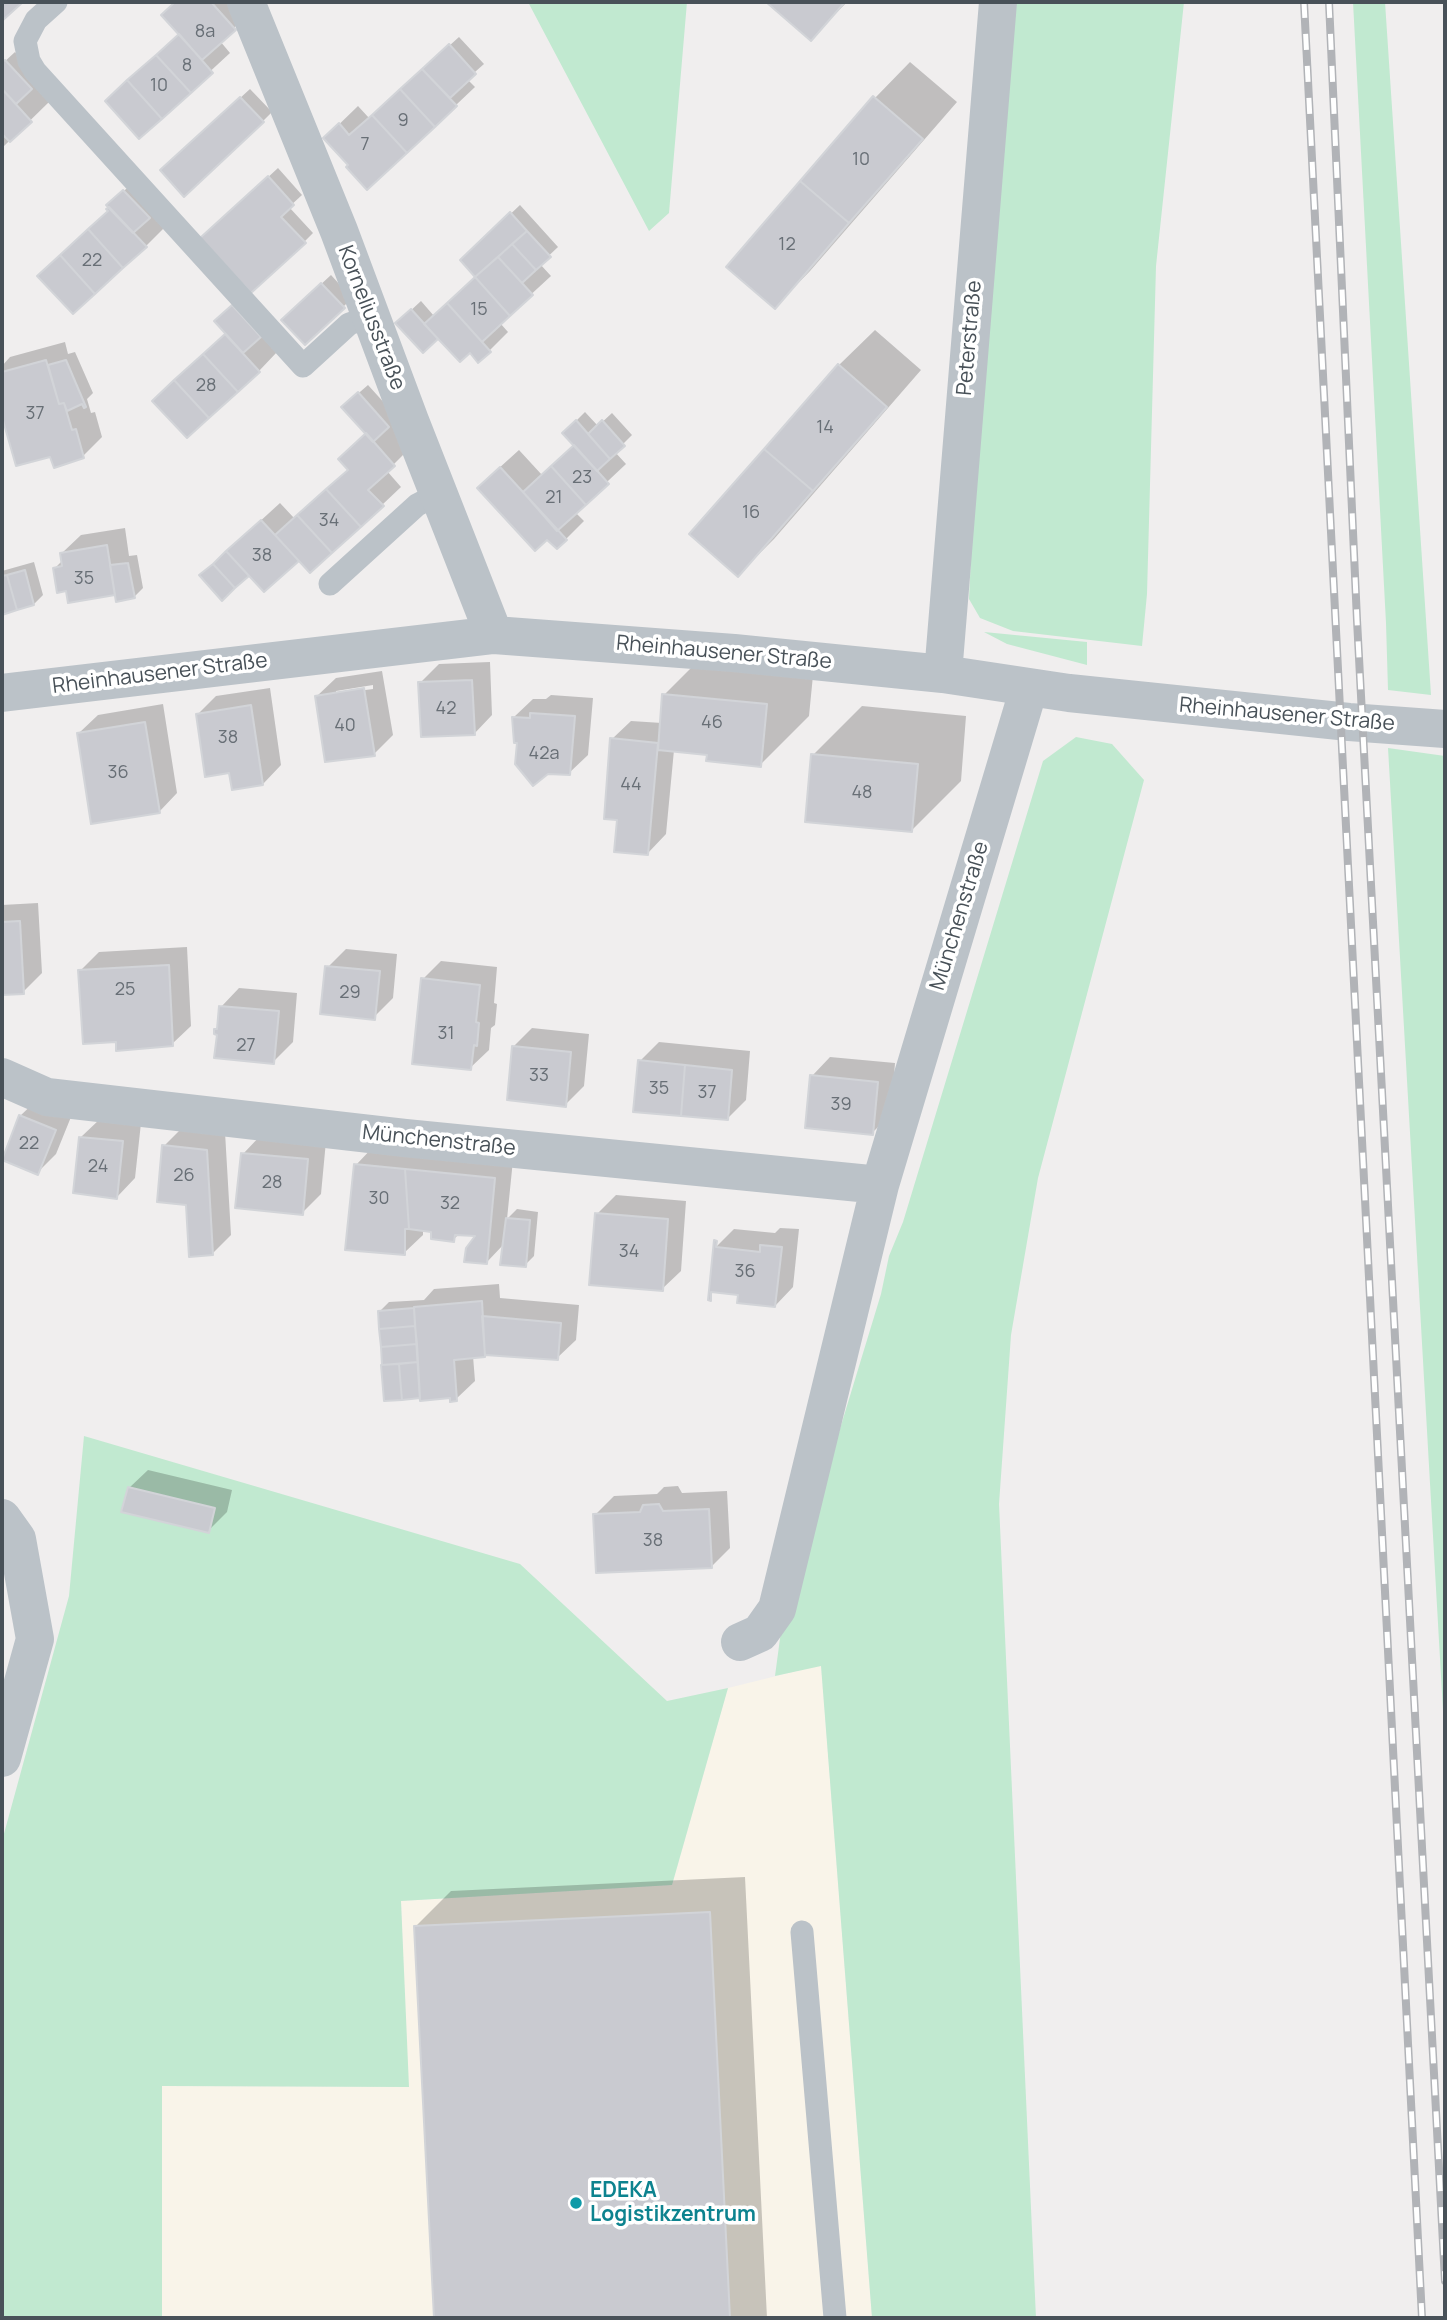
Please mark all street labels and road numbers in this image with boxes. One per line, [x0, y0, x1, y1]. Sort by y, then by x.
street label: Korneliusstraße [332, 242, 410, 394]
street label: Peterstraße [952, 279, 988, 397]
street label: Rheinhausener Straße [615, 631, 833, 675]
street label: Rheinhausener Straße [51, 648, 269, 700]
street label: Rheinhausener Straße [1178, 693, 1396, 737]
street label: Münchenstraße [925, 839, 995, 993]
street label: Münchenstraße [361, 1120, 517, 1162]

